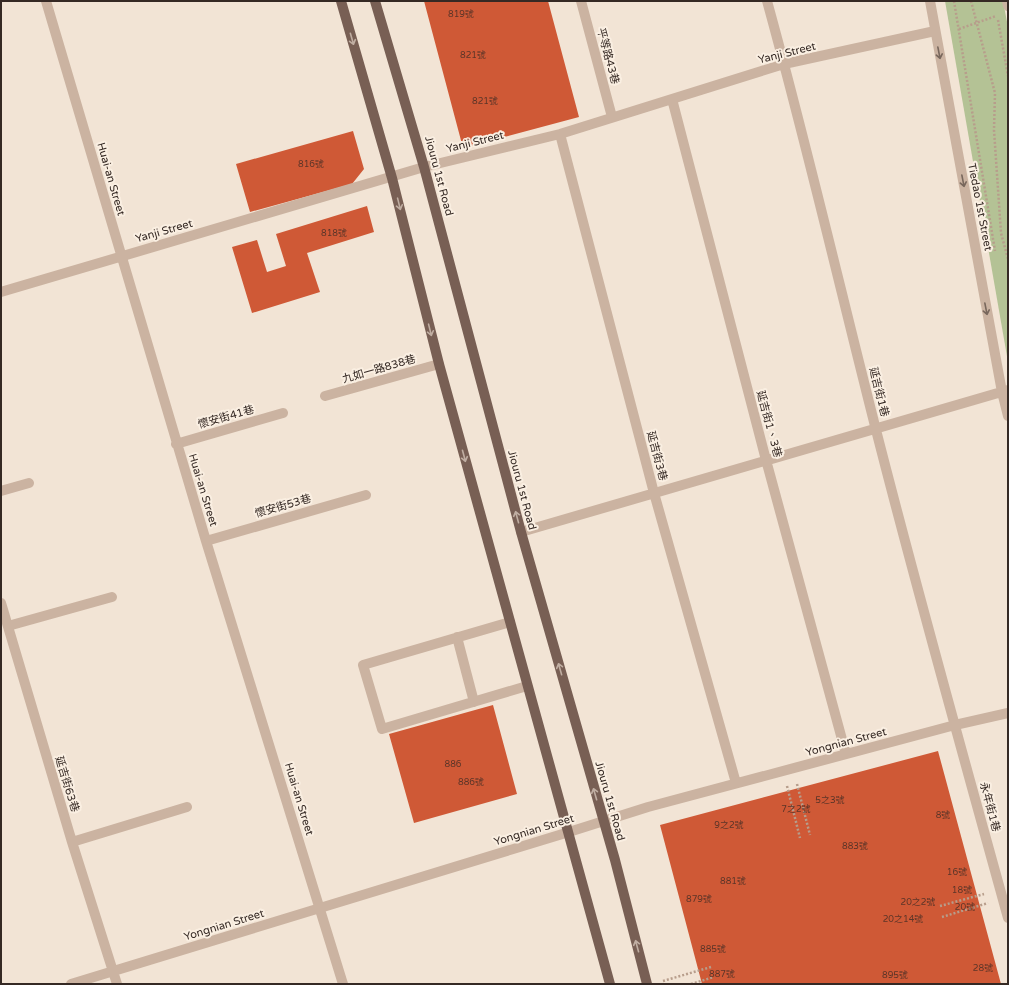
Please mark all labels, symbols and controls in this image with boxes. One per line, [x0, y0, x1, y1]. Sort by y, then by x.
house number: 819號 [448, 9, 474, 20]
street label: 平等路43巷 [594, 26, 622, 86]
one-way arrow [349, 32, 356, 45]
street label: Yanji Street [757, 40, 817, 66]
one-way arrow [935, 46, 943, 59]
house number: 821號 [460, 50, 486, 61]
house number: 821號 [472, 96, 498, 107]
street label: Yanji Street [445, 129, 505, 155]
street label: Jiouru 1st Road [422, 135, 456, 217]
street label: Huai-an Street [94, 141, 128, 217]
house number: 816號 [298, 159, 324, 170]
street label: Tiedao 1st Street [965, 162, 995, 252]
one-way arrow [959, 174, 967, 187]
one-way arrow [395, 197, 403, 210]
street label: Yanji Street [134, 217, 194, 245]
house number: 818號 [321, 228, 347, 239]
one-way arrow [983, 302, 991, 315]
one-way arrow [427, 323, 435, 336]
street label: 九如一路838巷 [341, 352, 417, 386]
street label: 延吉街1巷 [867, 366, 891, 418]
street label: 延吉街1、3巷 [754, 389, 784, 459]
street label: 懷安街41巷 [196, 403, 256, 431]
street label: 延吉街3巷 [644, 430, 670, 482]
one-way arrow [461, 449, 468, 462]
street label: Jiouru 1st Road [505, 449, 539, 531]
street label: Huai-an Street [186, 452, 220, 528]
street label: 懷安街53巷 [253, 492, 313, 520]
one-way arrow [513, 511, 520, 524]
one-way arrow [556, 663, 563, 676]
street label: Yongnian Street [804, 725, 888, 759]
street label: 延吉街63巷 [52, 754, 82, 814]
house number: 886 [445, 759, 462, 770]
street label: Jiouru 1st Road [592, 760, 628, 842]
street label: Huai-an Street [282, 761, 316, 837]
house number: 886號 [458, 777, 484, 788]
street label: 永年街1巷 [977, 781, 1003, 833]
one-way arrow [591, 788, 599, 801]
house number: 5之3號 [815, 795, 845, 806]
house number: 7之2號 [781, 804, 811, 815]
house number: 8號 [936, 810, 950, 821]
street label: Yongnian Street [492, 812, 576, 848]
house number: 9之2號 [714, 820, 744, 831]
house number: 883號 [842, 841, 868, 852]
house number: 16號 [947, 867, 967, 878]
house number: 881號 [720, 876, 746, 887]
house number: 18號 [952, 885, 972, 896]
house number: 879號 [686, 894, 712, 905]
house number: 20之2號 [901, 897, 935, 908]
house number: 20號 [955, 902, 975, 913]
street label: Yongnian Street [182, 907, 266, 943]
house number: 20之14號 [883, 914, 923, 925]
one-way arrow [633, 940, 640, 953]
house number: 885號 [700, 944, 726, 955]
house number: 28號 [973, 963, 993, 974]
house number: 887號 [709, 969, 735, 980]
house number: 895號 [882, 970, 908, 981]

